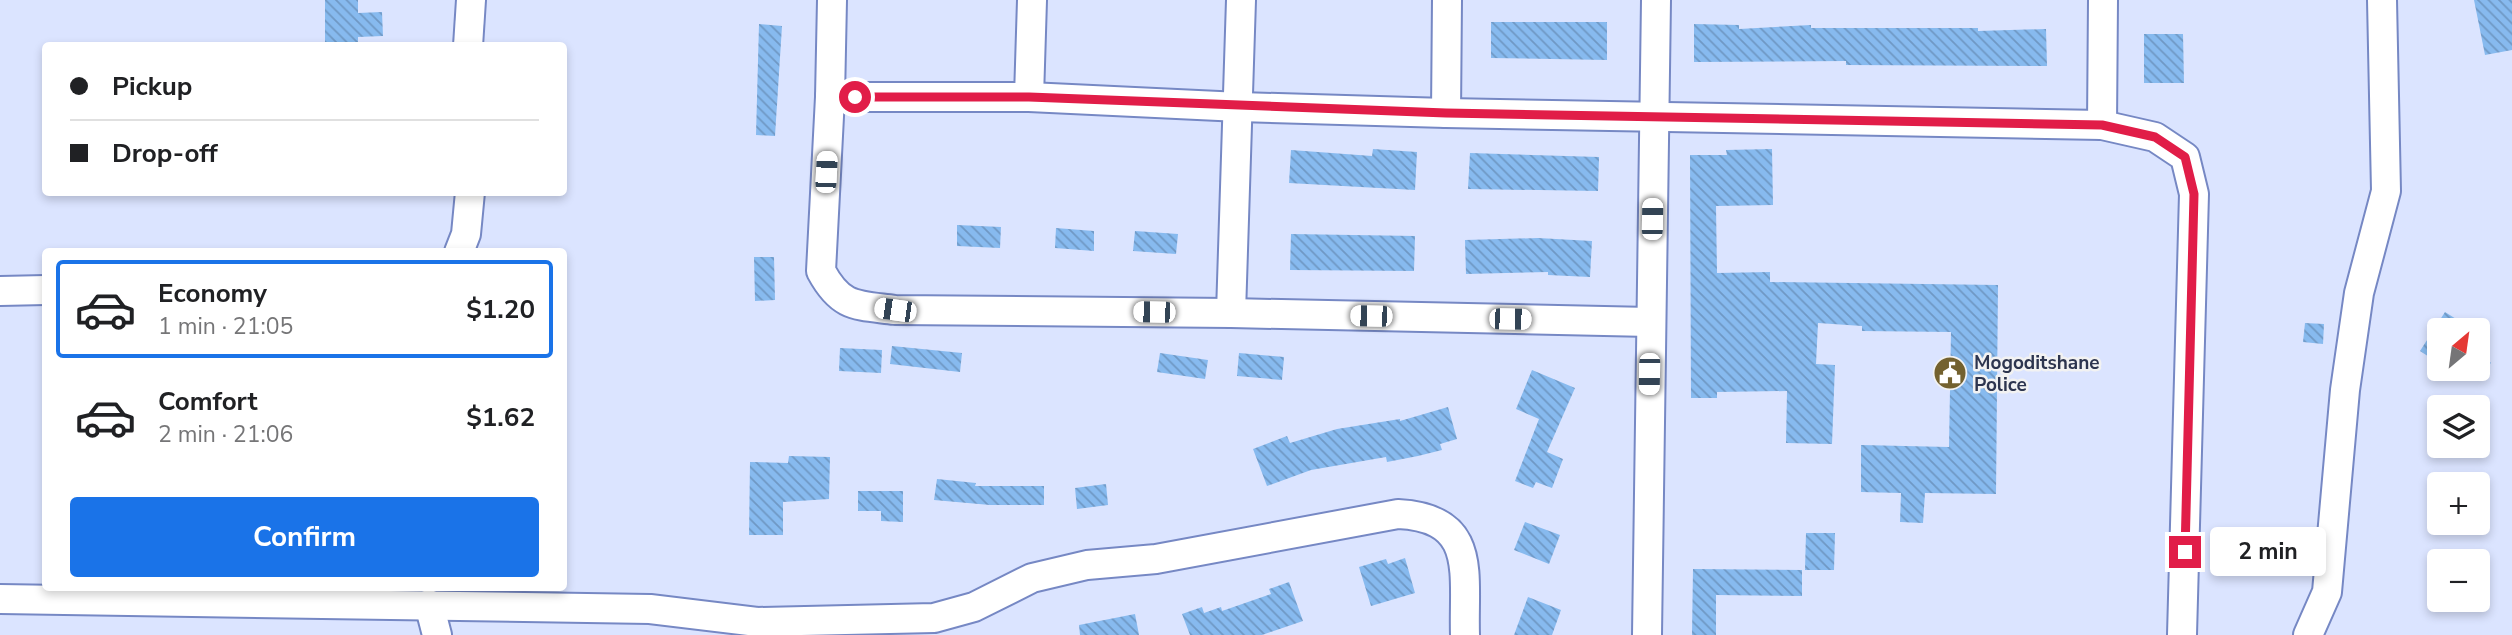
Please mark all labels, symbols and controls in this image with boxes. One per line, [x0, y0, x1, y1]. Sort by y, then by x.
text: Pickup [112, 69, 192, 104]
route start [839, 81, 871, 113]
text: Drop-off [112, 136, 218, 171]
car [815, 150, 838, 194]
car [1642, 198, 1663, 240]
text: Economy [158, 276, 267, 311]
icon: car [74, 278, 137, 341]
text: $1.20 [466, 292, 535, 327]
car [873, 297, 918, 323]
car [1133, 301, 1176, 323]
car [1350, 305, 1393, 327]
car [1489, 308, 1532, 330]
text: 1 min · 21:05 [158, 311, 293, 342]
north arrow [2427, 318, 2490, 382]
map controls [2427, 318, 2490, 612]
place label: Mogoditshane Police [1974, 350, 2100, 398]
car [1639, 353, 1660, 395]
public building icon: Mogoditshane Police [1931, 354, 1969, 392]
text: Comfort [158, 384, 258, 419]
icon: car [74, 386, 137, 449]
button: layers [2427, 395, 2490, 458]
text: $1.62 [466, 400, 535, 435]
text: 2 min · 21:06 [158, 419, 293, 450]
button: + [2427, 472, 2490, 535]
button: Confirm [70, 497, 539, 577]
callout: 2 min [2210, 528, 2325, 576]
route end [2169, 536, 2201, 568]
text: 2 min [2238, 536, 2298, 567]
button: − [2427, 549, 2490, 612]

